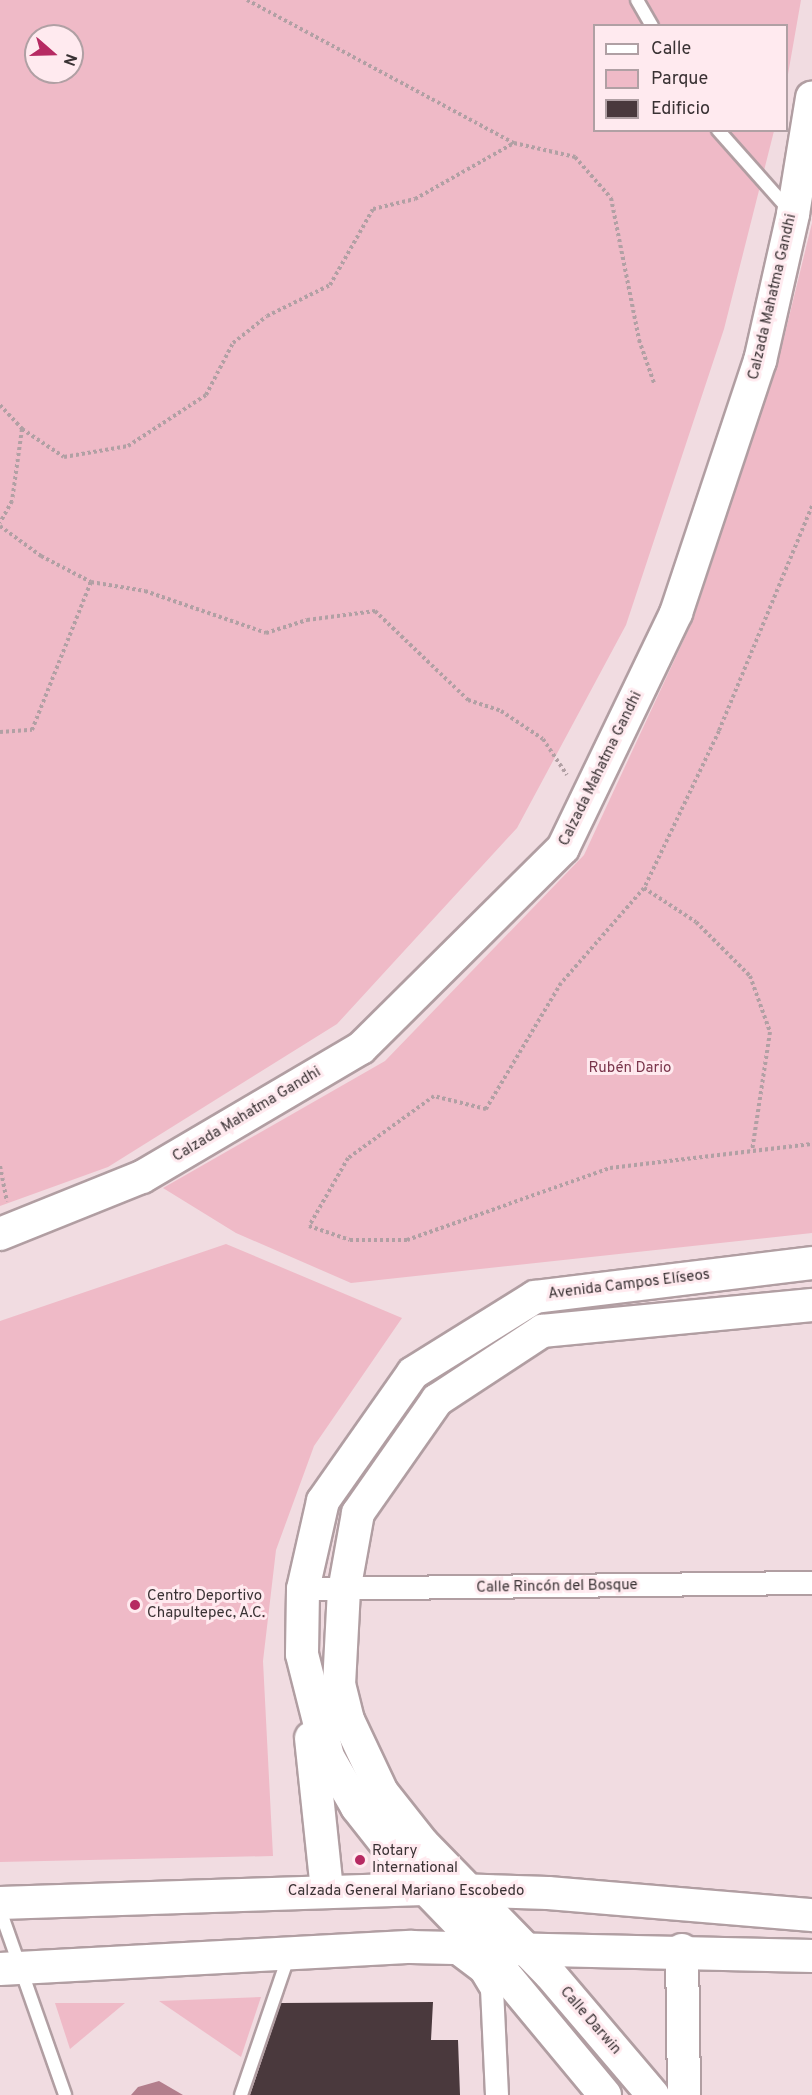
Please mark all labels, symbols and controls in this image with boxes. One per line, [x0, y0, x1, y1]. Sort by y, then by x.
north arrow [24, 24, 84, 84]
legend [593, 24, 788, 132]
text: Calle [651, 38, 691, 61]
text: N [58, 51, 80, 68]
text: Parque [651, 68, 708, 91]
text: Edificio [651, 98, 710, 121]
street label: Calzada Mahatma Gandhi [745, 212, 801, 382]
street label: Calzada Mahatma Gandhi [556, 689, 646, 849]
park label: Rubén Dario [589, 1060, 671, 1078]
street label: Calzada Mahatma Gandhi [170, 1064, 324, 1166]
street label: Avenida Campos Elíseos [547, 1266, 711, 1304]
street label: Calle Rincón del Bosque [476, 1577, 638, 1597]
place label: Centro Deportivo Chapultepec, A.C. [147, 1587, 266, 1622]
marker: Centro Deportivo Chapultepec, A.C. [128, 1598, 142, 1612]
place label: Rotary International [372, 1842, 458, 1877]
marker: Rotary International [353, 1853, 367, 1867]
street label: Calzada General Mariano Escobedo [288, 1883, 524, 1901]
street label: Calle Darwin [556, 1983, 624, 2059]

